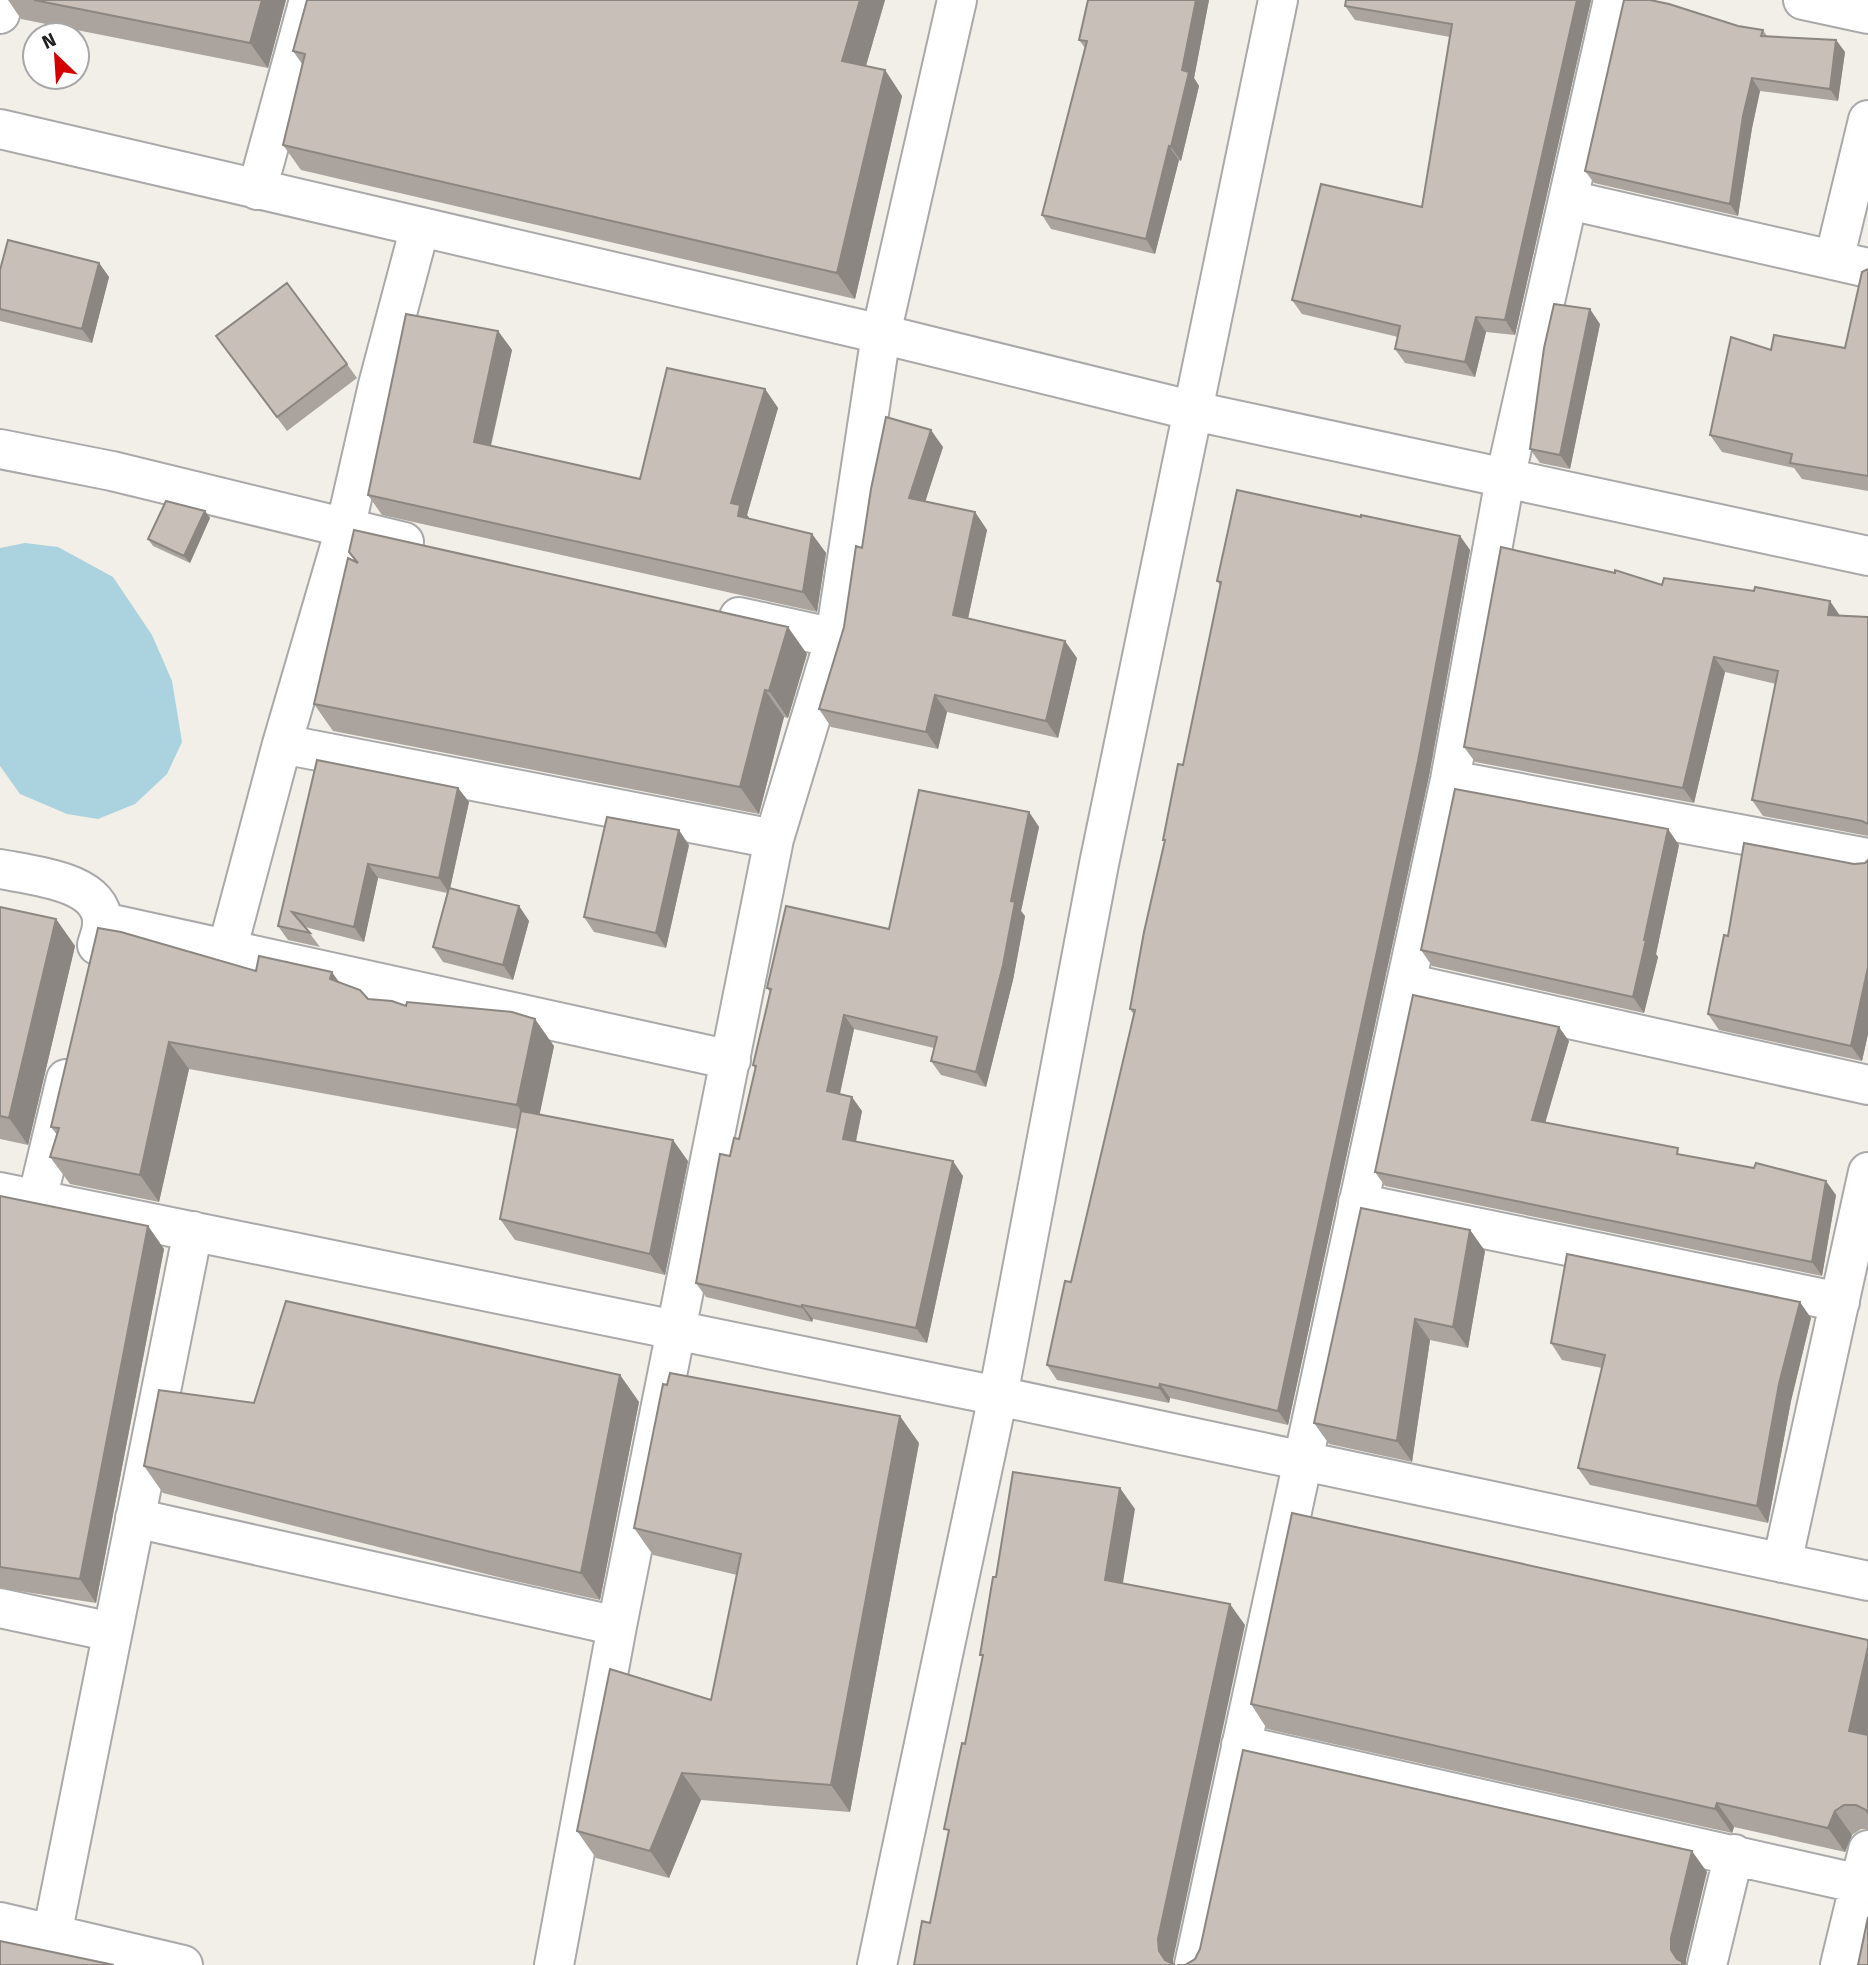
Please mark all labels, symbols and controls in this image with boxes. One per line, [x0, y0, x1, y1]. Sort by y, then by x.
north arrow [21, 21, 91, 91]
text: N [38, 28, 60, 54]

